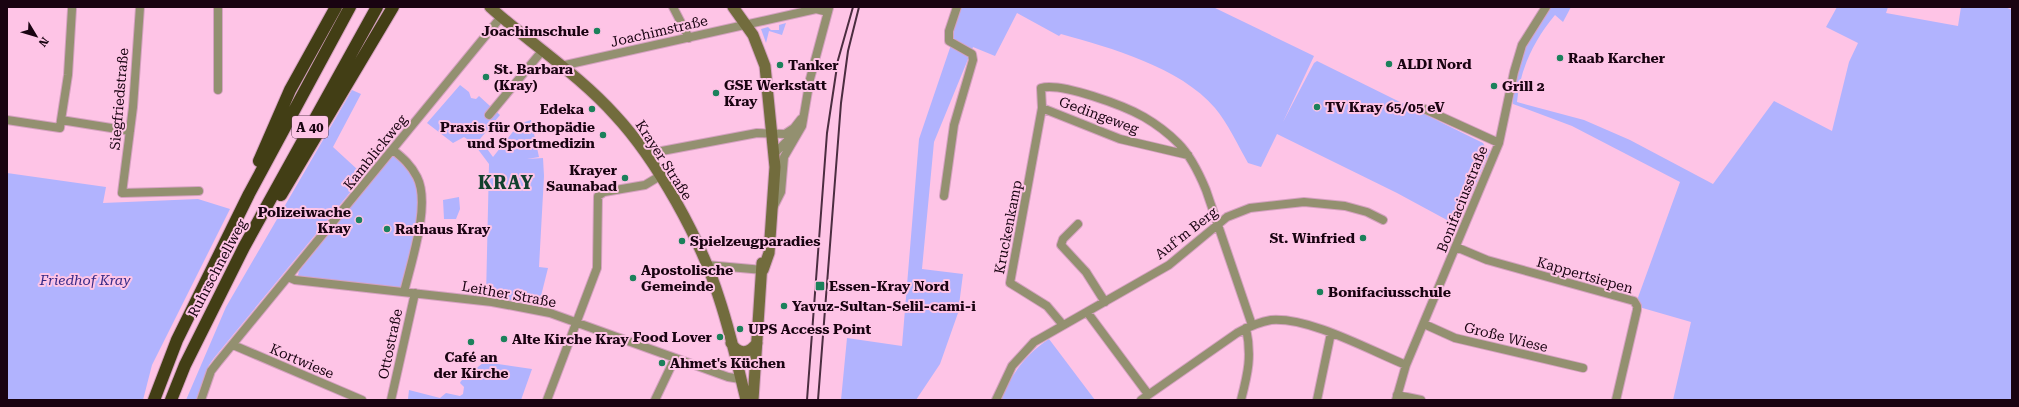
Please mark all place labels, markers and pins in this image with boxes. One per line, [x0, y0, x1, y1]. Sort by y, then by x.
place label: Joachimschule [482, 23, 589, 39]
marker: Joachimschule [592, 26, 602, 36]
place label: Raab Karcher [1568, 50, 1666, 66]
marker: Raab Karcher [1555, 53, 1565, 63]
place label: ALDI Nord [1397, 56, 1472, 72]
place label: Tanker [788, 57, 839, 73]
marker: ALDI Nord [1384, 59, 1394, 69]
marker: Tanker [775, 60, 785, 70]
place label: St. Barbara (Kray) [494, 61, 574, 93]
marker: St. Barbara (Kray) [481, 72, 491, 82]
place label: GSE Werkstatt Kray [724, 77, 827, 109]
place label: Grill 2 [1502, 78, 1545, 94]
marker: Grill 2 [1489, 81, 1499, 91]
marker: GSE Werkstatt Kray [711, 88, 721, 98]
place label: TV Kray 65/05 eV [1325, 99, 1445, 115]
place label: Edeka [540, 101, 585, 117]
marker: TV Kray 65/05 eV [1312, 102, 1322, 112]
marker: Edeka [587, 104, 597, 114]
place label: Praxis für Orthopädie und Sportmedizin [440, 119, 596, 151]
marker: Praxis für Orthopädie und Sportmedizin [598, 130, 608, 140]
place label: Krayer Saunabad [546, 162, 618, 194]
marker: Krayer Saunabad [620, 173, 630, 183]
place label: Polizeiwache Kray [258, 204, 352, 236]
marker: Polizeiwache Kray [354, 215, 364, 225]
place label: Rathaus Kray [395, 221, 491, 237]
marker: Rathaus Kray [382, 224, 392, 234]
place label: St. Winfried [1269, 230, 1356, 246]
place label: Spielzeugparadies [690, 233, 821, 249]
marker: St. Winfried [1358, 233, 1368, 243]
marker: Spielzeugparadies [677, 236, 687, 246]
place label: Apostolische Gemeinde [641, 262, 733, 294]
marker: Apostolische Gemeinde [628, 273, 638, 283]
place label: Essen-Kray Nord [829, 278, 950, 294]
marker: Essen-Kray Nord [814, 280, 826, 292]
place label: Bonifaciusschule [1328, 284, 1451, 300]
marker: Bonifaciusschule [1315, 287, 1325, 297]
place label: Yavuz-Sultan-Selil-cami-i [792, 298, 976, 314]
marker: Yavuz-Sultan-Selil-cami-i [779, 301, 789, 311]
place label: UPS Access Point [748, 321, 871, 337]
marker: UPS Access Point [735, 324, 745, 334]
place label: Food Lover [633, 329, 713, 345]
place label: Alte Kirche Kray [512, 331, 629, 347]
marker: Food Lover [715, 332, 725, 342]
marker: Alte Kirche Kray [499, 334, 509, 344]
marker: Café an der Kirche [466, 337, 476, 347]
place label: Café an der Kirche [433, 349, 509, 381]
place label: Ahmet's Küchen [670, 355, 786, 371]
marker: Ahmet's Küchen [657, 358, 667, 368]

